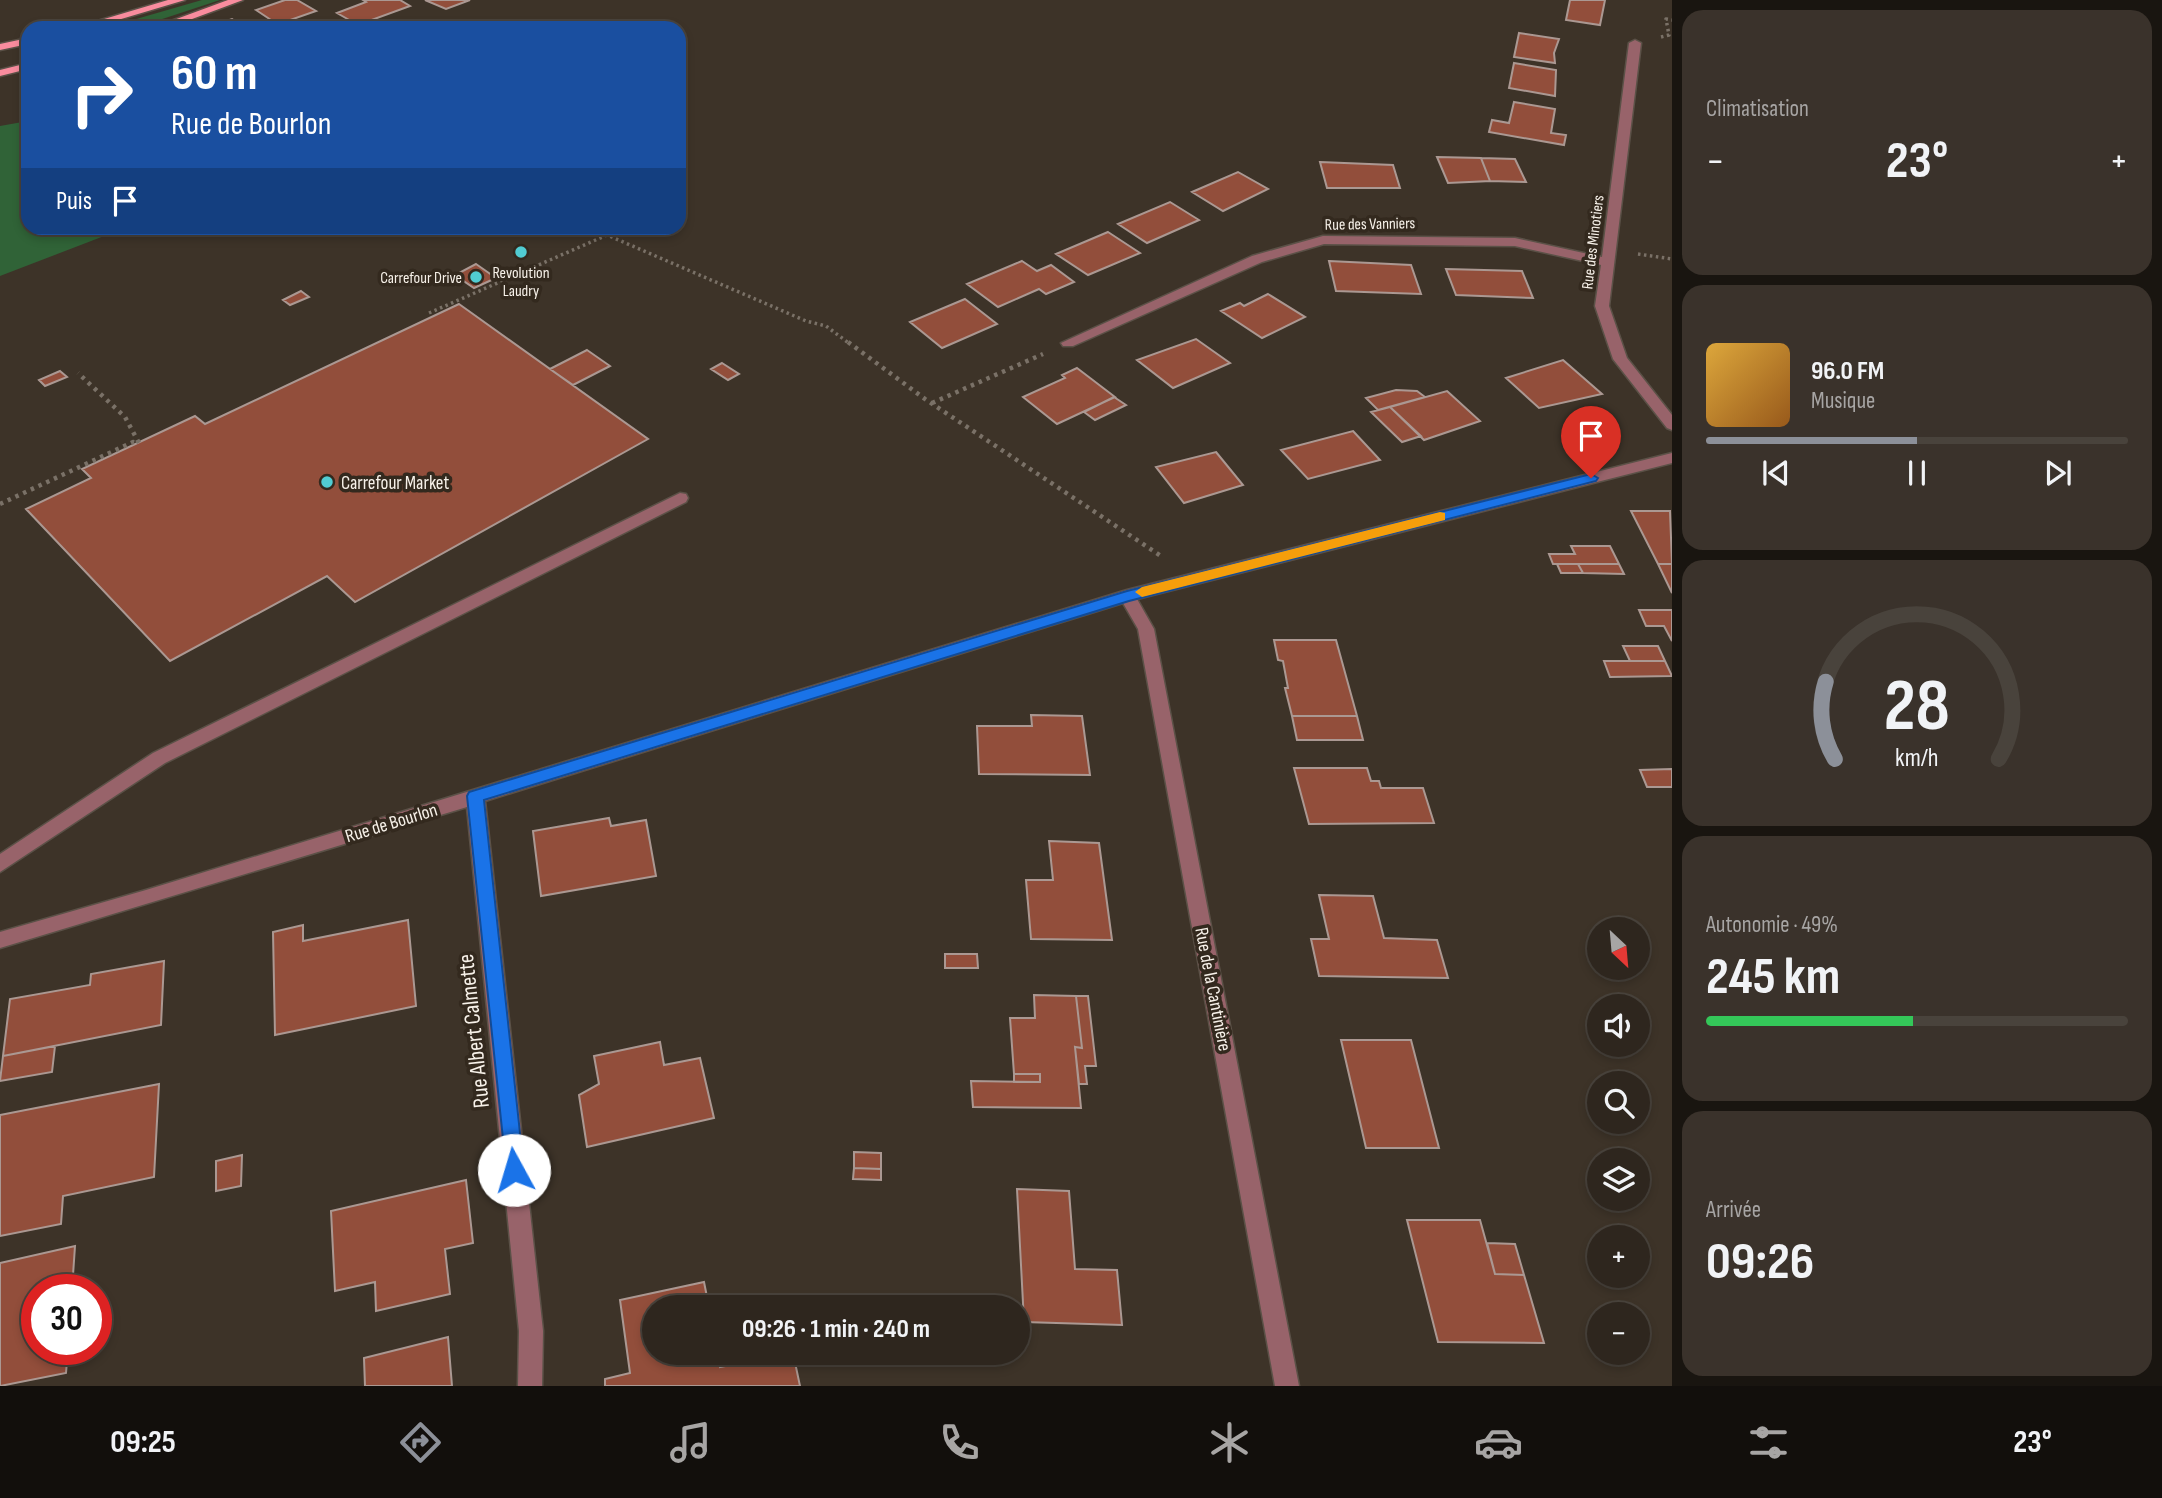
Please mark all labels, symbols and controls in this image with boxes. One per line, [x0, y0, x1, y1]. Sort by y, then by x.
text: 60 m [171, 45, 258, 104]
icon: right [56, 49, 147, 140]
text: Climatisation [1706, 95, 1809, 123]
text: Rue de Bourlon [171, 105, 331, 144]
text: 23° [1886, 130, 1948, 193]
text: − [1706, 139, 1725, 184]
text: + [2109, 139, 2128, 184]
icon: arrive [106, 182, 144, 220]
text: Puis [56, 186, 92, 217]
street label: Rue des Minotiers [1578, 194, 1609, 290]
street label: Rue des Vanniers [1325, 214, 1416, 235]
marker: Revolution Laudry [513, 244, 529, 260]
place label: Revolution Laudry [492, 264, 550, 301]
place label: Carrefour Drive [380, 269, 462, 288]
marker: Carrefour Drive [468, 269, 484, 285]
text: 96.0 FM [1811, 356, 1884, 387]
text: Musique [1811, 387, 1875, 415]
pin [1561, 406, 1621, 478]
icon: arrive [1572, 417, 1610, 455]
icon: previous [1757, 454, 1795, 492]
icon: pause [1898, 454, 1936, 492]
icon: next [2039, 454, 2077, 492]
place label: Carrefour Market [341, 472, 449, 495]
marker: Carrefour Market [319, 474, 335, 490]
text: 28 [1884, 663, 1950, 751]
text: km/h [1895, 743, 1939, 774]
street label: Rue de Bourlon [343, 799, 440, 848]
text: Autonomie · 49% [1706, 911, 1838, 939]
north arrow [1587, 917, 1650, 980]
map controls [1587, 917, 1650, 1365]
street label: Rue de la Cantinière [1189, 925, 1236, 1053]
text: 245 km [1706, 946, 1840, 1009]
street label: Rue Albert Calmette [452, 952, 496, 1109]
button: sound [1587, 994, 1650, 1057]
button: search [1587, 1071, 1650, 1134]
position arrow [477, 1133, 551, 1207]
button: layers [1587, 1148, 1650, 1211]
text: Arrivée [1706, 1196, 1761, 1224]
button: + [1587, 1225, 1650, 1288]
text: 09:26 [1706, 1231, 1814, 1294]
speed limit sign: 30 [21, 1274, 112, 1365]
button: − [1587, 1302, 1650, 1365]
text: 09:26 · 1 min · 240 m [742, 1314, 930, 1345]
icon: directions [396, 1418, 445, 1467]
icon: music [666, 1418, 715, 1467]
icon: phone [935, 1418, 984, 1467]
icon: climate [1205, 1418, 1254, 1467]
icon: car [1474, 1418, 1523, 1467]
icon: filters [1744, 1418, 1793, 1467]
text: 09:25 [110, 1423, 176, 1462]
text: 23° [2013, 1423, 2052, 1462]

